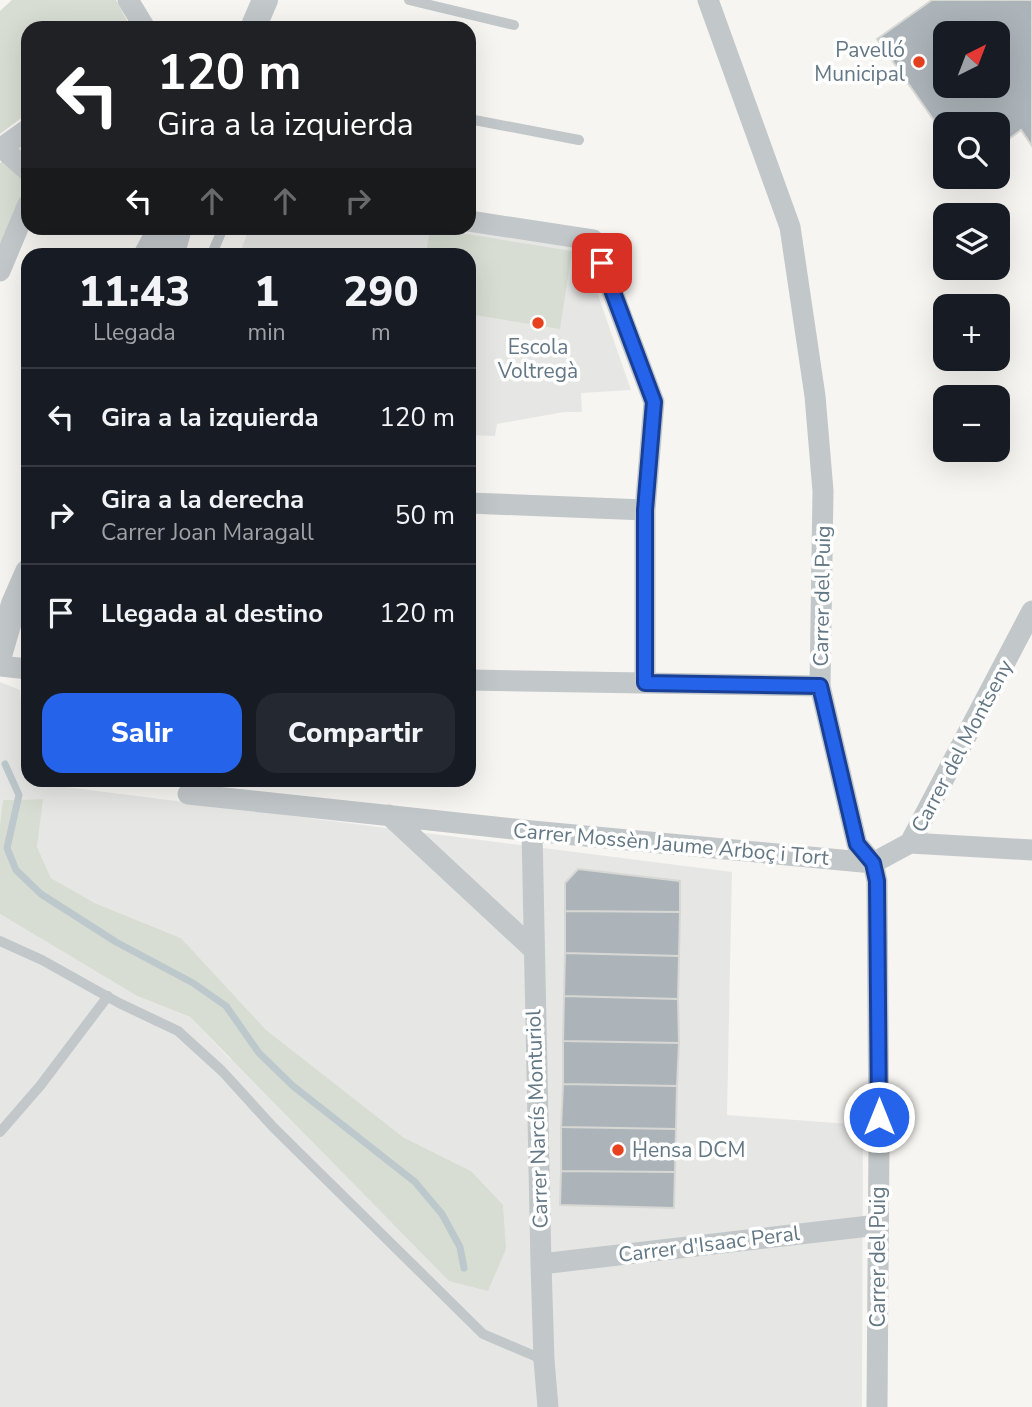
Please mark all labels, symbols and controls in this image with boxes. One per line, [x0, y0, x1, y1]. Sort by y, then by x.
north arrow [933, 21, 1010, 98]
map controls [933, 21, 1010, 462]
place label: Pavelló Municipal [814, 36, 906, 88]
text: 120 m [157, 39, 301, 106]
icon: left [42, 49, 133, 140]
marker: Pavelló Municipal [911, 54, 927, 70]
text: Gira a la izquierda [157, 103, 414, 146]
button: search [933, 112, 1010, 189]
icon: left [120, 182, 158, 220]
icon: ahead [193, 182, 231, 220]
icon: ahead [266, 182, 304, 220]
icon: right [339, 182, 377, 220]
button: layers [933, 203, 1010, 280]
pin [572, 233, 632, 293]
icon: arrive [583, 244, 621, 282]
text: 11:43 [78, 264, 190, 321]
text: 1 [254, 264, 279, 321]
text: 290 [343, 264, 419, 321]
button: + [933, 294, 1010, 371]
marker: Escola Voltregà [530, 315, 546, 331]
text: Llegada [93, 317, 176, 348]
text: min [248, 317, 286, 348]
text: m [371, 317, 391, 348]
place label: Escola Voltregà [497, 333, 578, 385]
button: − [933, 385, 1010, 462]
icon: left [42, 398, 80, 436]
text: Gira a la izquierda [101, 400, 319, 435]
text: 120 m [379, 400, 455, 435]
text: Gira a la derecha [101, 482, 304, 517]
icon: right [42, 496, 80, 534]
text: 50 m [395, 498, 455, 533]
text: Carrer Joan Maragall [101, 517, 314, 548]
street label: Carrer del Puig [807, 525, 837, 667]
icon: arrive [42, 594, 80, 632]
text: Llegada al destino [101, 596, 323, 631]
text: 120 m [379, 596, 455, 631]
street label: Carrer del Montseny [905, 655, 1019, 837]
button: Salir [42, 693, 242, 773]
button: Compartir [256, 693, 455, 773]
street label: Carrer Mossèn Jaume Arboç i Tort [512, 816, 831, 872]
street label: Carrer Narcís Monturiol [519, 1008, 555, 1229]
position arrow [842, 1080, 916, 1154]
place label: Hensa DCM [632, 1136, 745, 1164]
marker: Hensa DCM [610, 1142, 626, 1158]
street label: Carrer del Puig [864, 1186, 892, 1328]
street label: Carrer d'Isaac Peral [617, 1219, 802, 1269]

